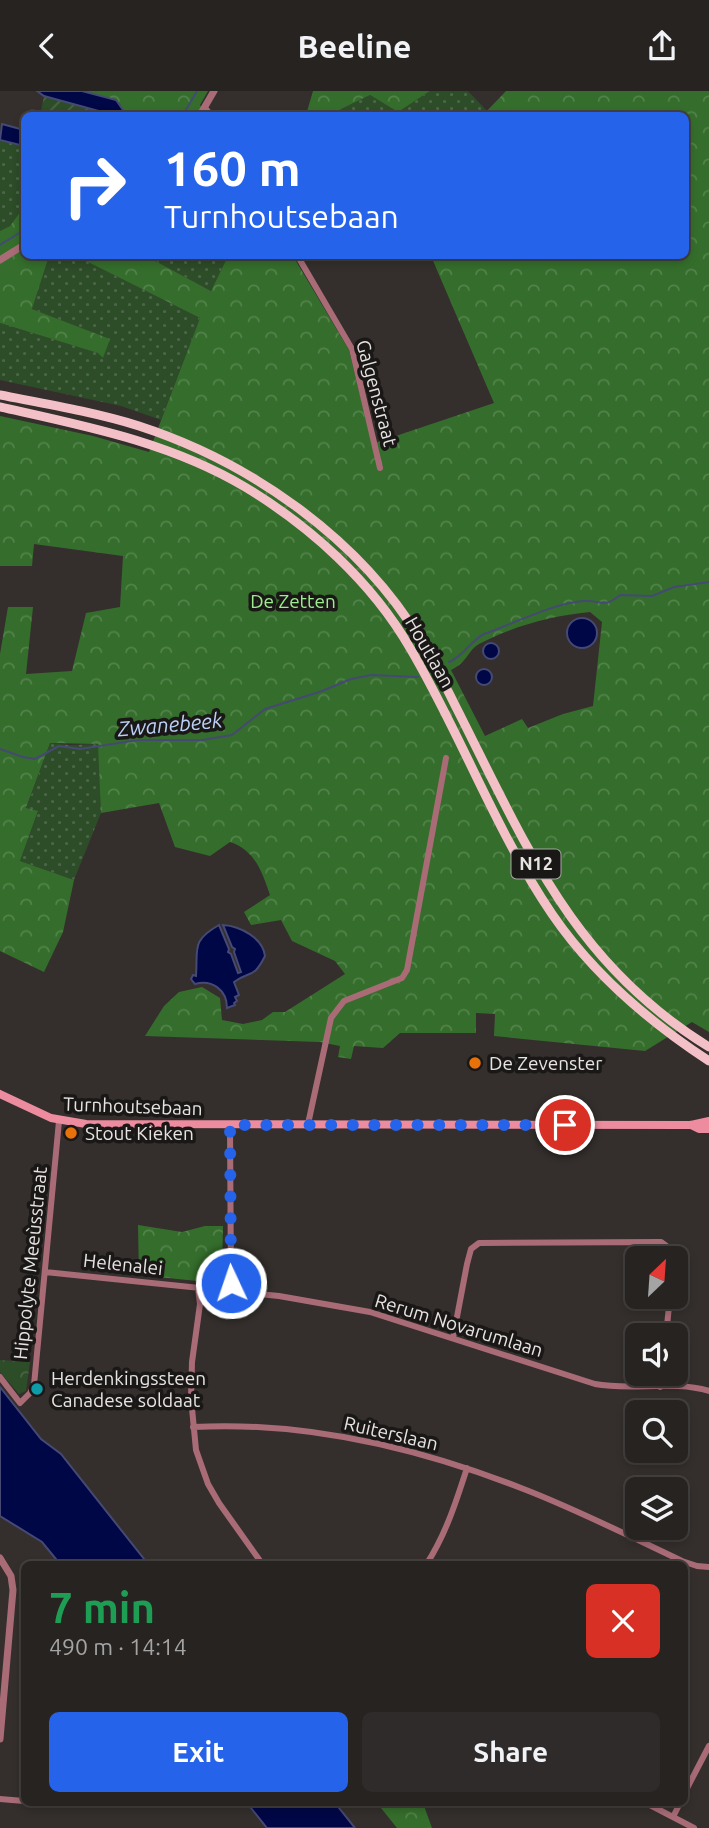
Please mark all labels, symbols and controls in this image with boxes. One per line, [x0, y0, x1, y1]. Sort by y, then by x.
icon: back [28, 27, 66, 65]
icon: share [643, 27, 681, 65]
text: Beeline [298, 28, 411, 64]
icon: right [49, 140, 140, 231]
text: 160 m [164, 140, 301, 195]
text: Turnhoutsebaan [164, 198, 399, 234]
street label: Galgenstraat [352, 337, 402, 449]
park label: De Zetten [250, 590, 336, 612]
street label: Houtlaan [401, 613, 459, 691]
water label: Zwanebeek [115, 707, 224, 741]
road number: N12 [512, 849, 560, 879]
place label: De Zevenster [489, 1052, 602, 1074]
marker: De Zevenster [467, 1055, 483, 1071]
street label: Turnhoutsebaan [63, 1093, 203, 1119]
pin [535, 1095, 595, 1155]
icon: arrive [546, 1106, 584, 1144]
place label: Stout Kieken [85, 1122, 194, 1144]
marker: Stout Kieken [63, 1125, 79, 1141]
street label: Hippolyte Meeùsstraat [9, 1165, 51, 1361]
position arrow [194, 1246, 268, 1320]
north arrow [625, 1246, 688, 1309]
map controls [625, 1246, 688, 1540]
street label: Helenalei [82, 1249, 164, 1279]
street label: Rerum Novarumlaan [372, 1289, 546, 1361]
button: sound [625, 1323, 688, 1386]
place label: Herdenkingssteen Canadese soldaat [51, 1367, 206, 1411]
marker: Herdenkingssteen Canadese soldaat [29, 1381, 45, 1397]
button: search [625, 1400, 688, 1463]
street label: Ruiterslaan [342, 1411, 440, 1455]
button: layers [625, 1477, 688, 1540]
text: 7 min [49, 1584, 155, 1631]
button: close [586, 1584, 660, 1658]
text: 490 m · 14:14 [49, 1634, 187, 1659]
button: Exit [49, 1712, 348, 1792]
button: Share [362, 1712, 660, 1792]

